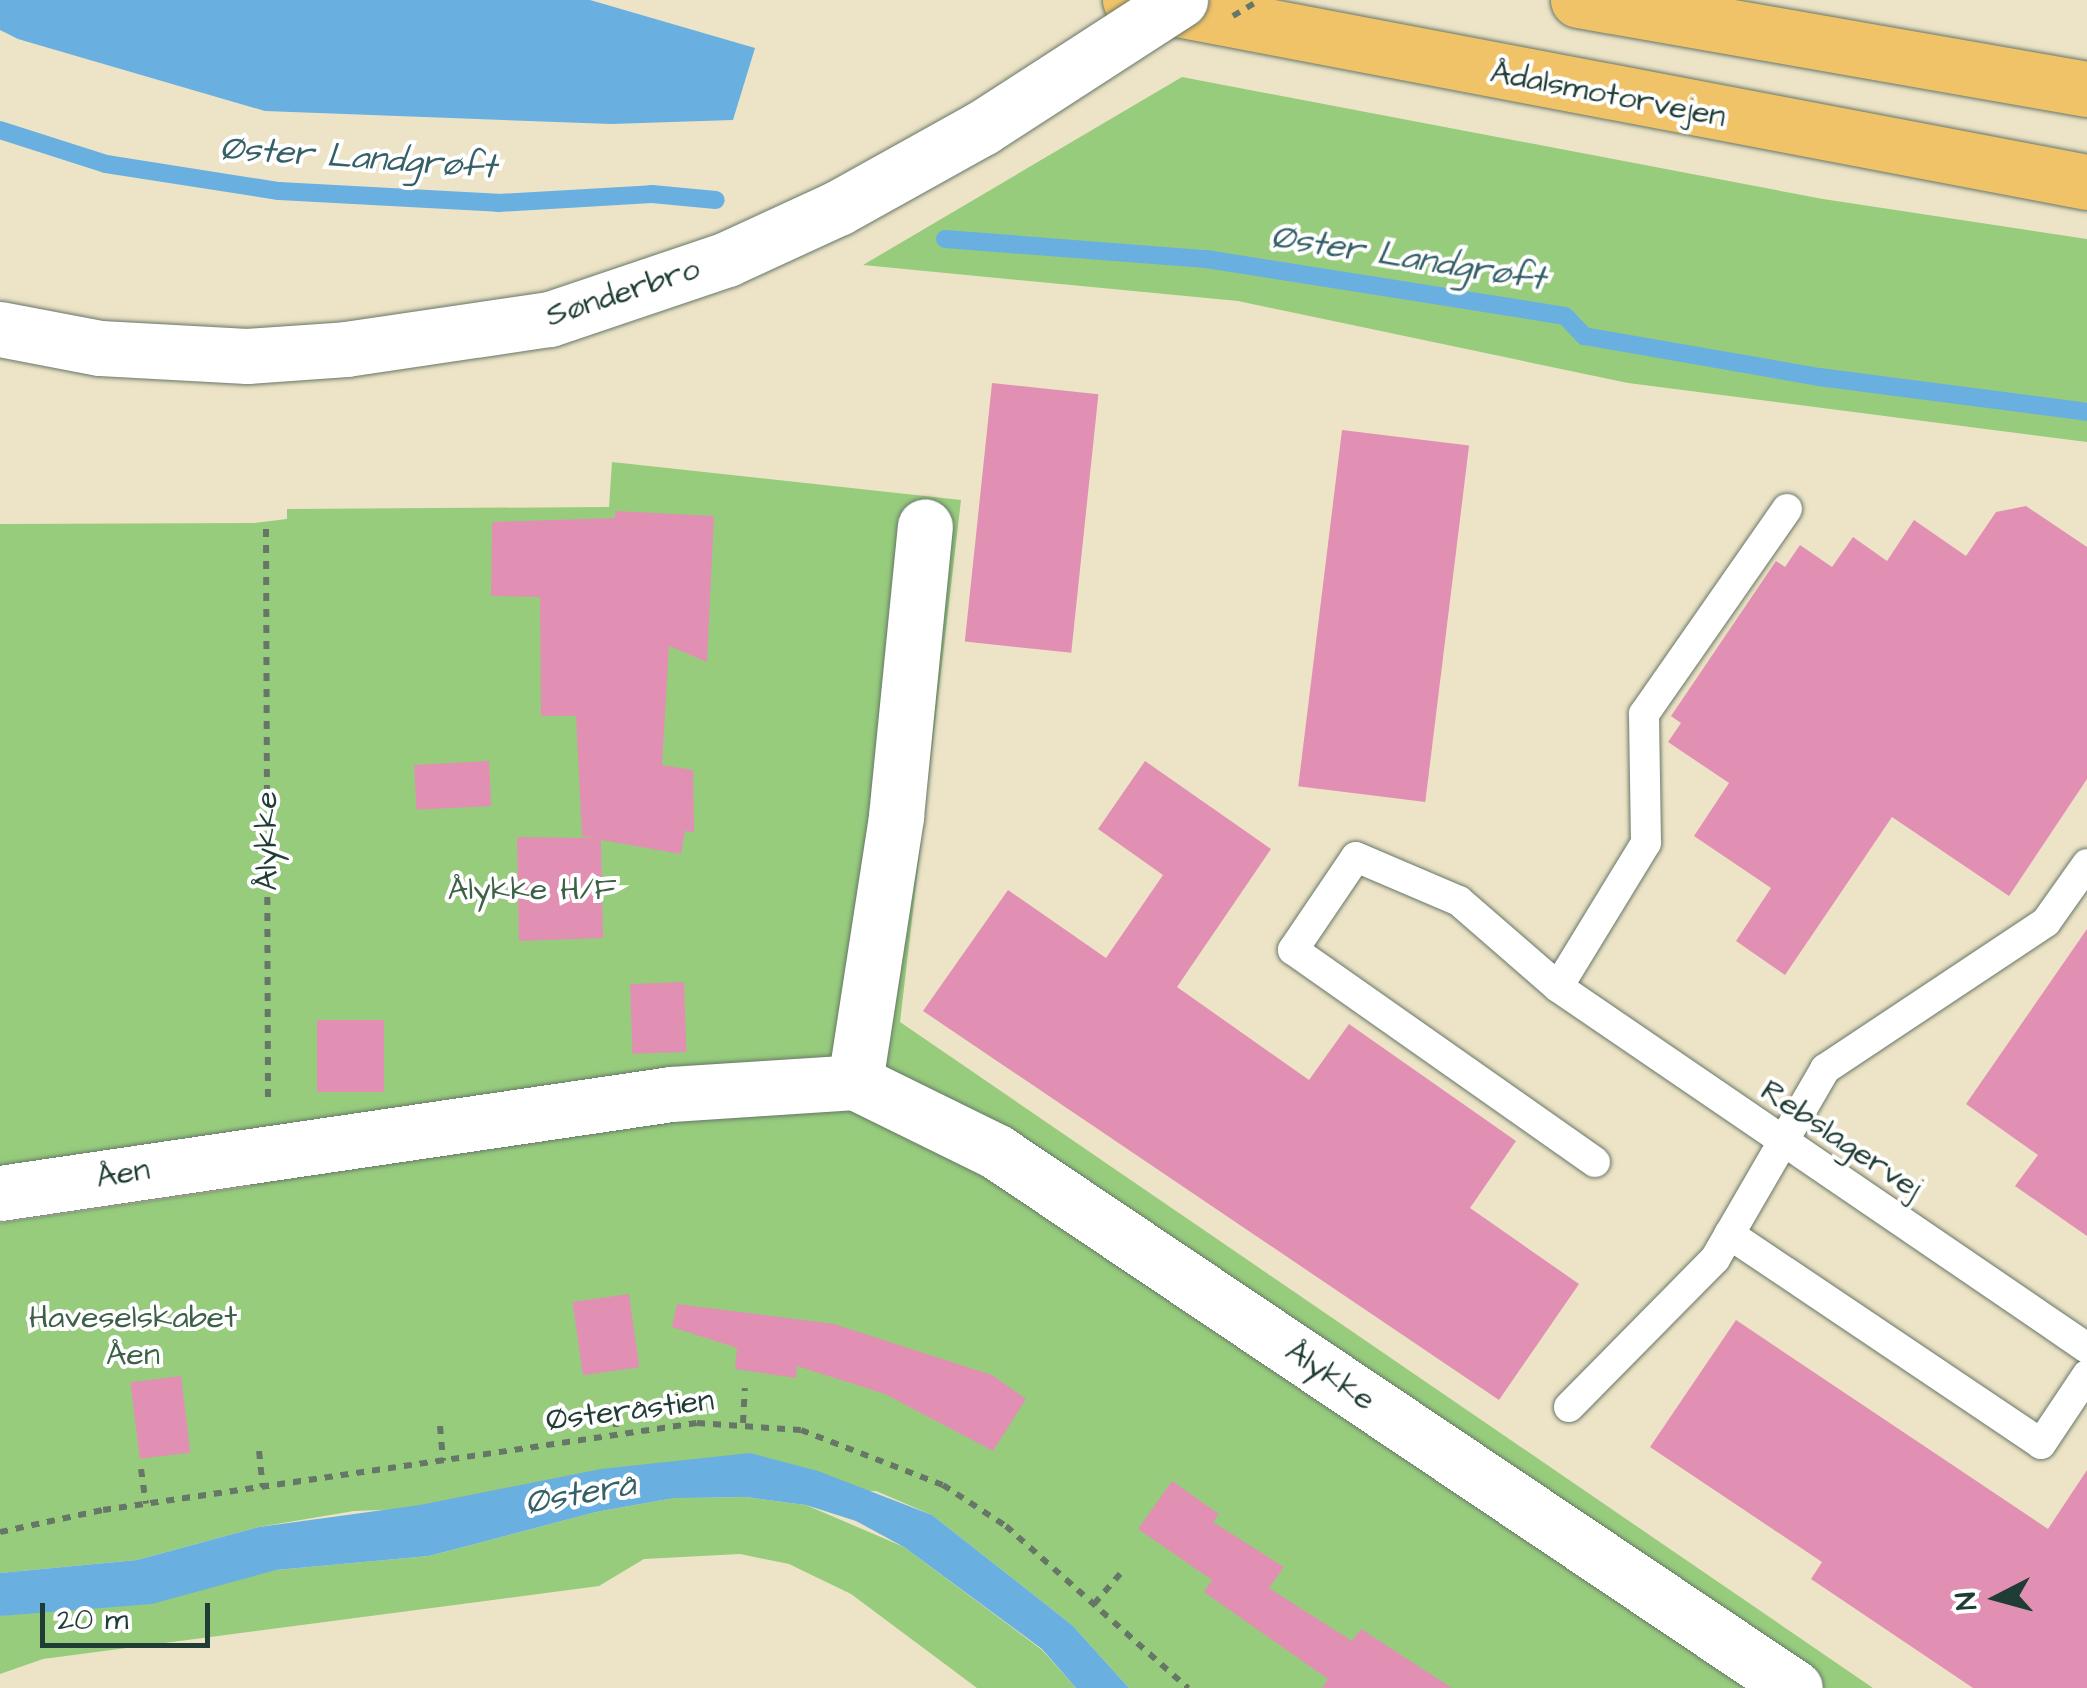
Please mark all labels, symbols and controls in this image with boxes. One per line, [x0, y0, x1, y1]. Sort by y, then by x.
street label: Ådalsmotorvejen [1487, 53, 1729, 137]
water label: Øster Landgrøft [218, 127, 498, 189]
water label: Øster Landgrøft [1268, 216, 1548, 300]
street label: Sønderbro [541, 250, 705, 336]
street label: Ålykke [248, 791, 286, 891]
park label: Ålykke H/F [448, 871, 616, 909]
street label: Rebslagervej [1753, 1072, 1929, 1208]
street label: Åen [93, 1151, 153, 1197]
park label: Haveselskabet Åen [29, 1300, 237, 1375]
street label: Ålykke [1278, 1332, 1382, 1420]
street label: Østeråstien [544, 1382, 716, 1440]
water label: Østerå [522, 1464, 638, 1524]
north arrow [1947, 1548, 2047, 1648]
scale bar [45, 1583, 215, 1645]
text: N [1946, 1590, 1987, 1612]
text: 20 m [57, 1599, 128, 1641]

